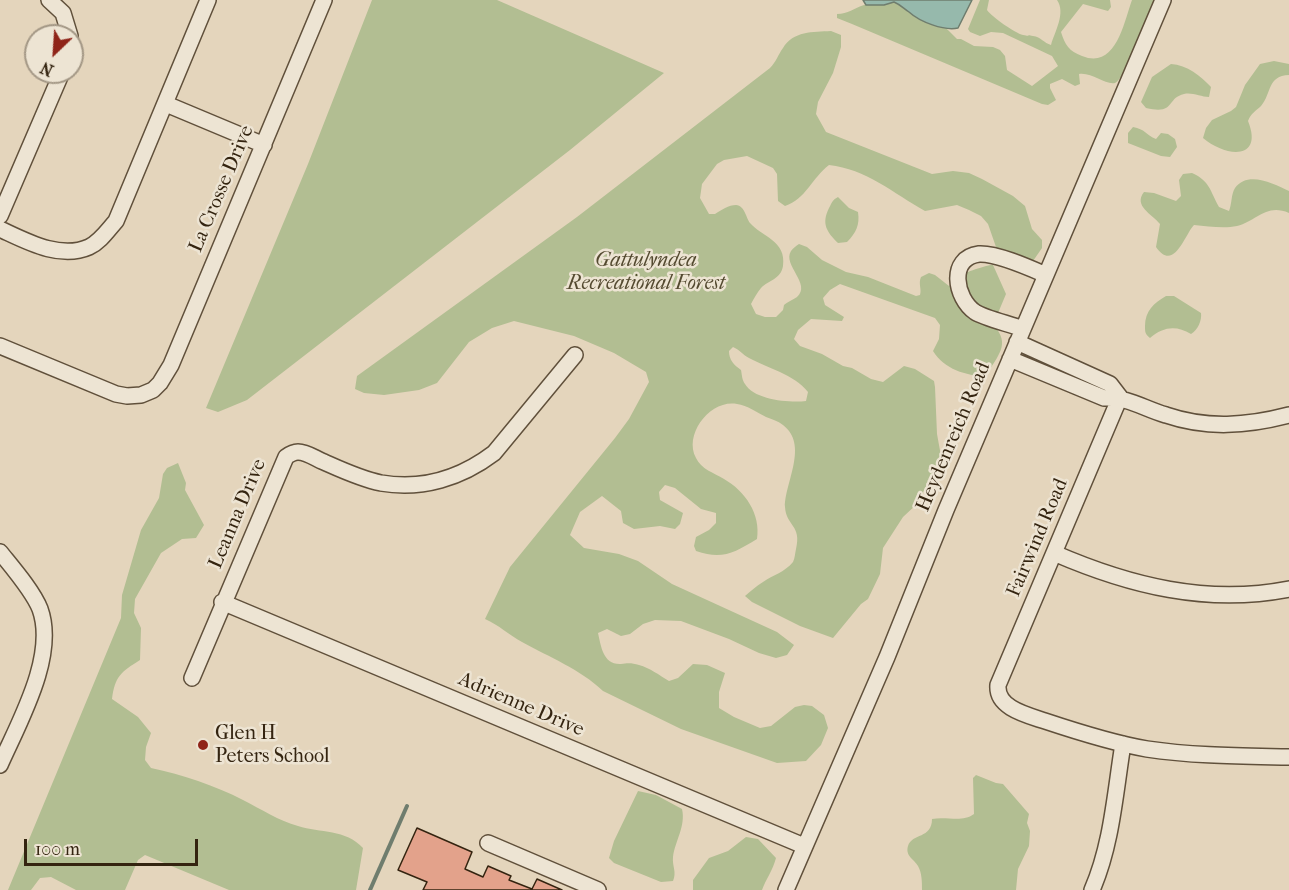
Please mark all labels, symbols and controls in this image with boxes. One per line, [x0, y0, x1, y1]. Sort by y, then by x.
north arrow [24, 24, 84, 84]
text: N [38, 58, 57, 80]
street label: La Crosse Drive [185, 122, 259, 256]
park label: Gattulyndea Recreational Forest [567, 249, 725, 296]
street label: Heydenreich Road [912, 359, 996, 515]
street label: Leanna Drive [204, 456, 272, 572]
street label: Fairwind Road [1002, 475, 1074, 601]
street label: Adrienne Drive [455, 668, 587, 742]
place label: Glen H Peters School [215, 722, 330, 769]
marker: Glen H Peters School [196, 738, 210, 752]
scale bar [27, 827, 201, 865]
text: 100 m [35, 839, 80, 860]

